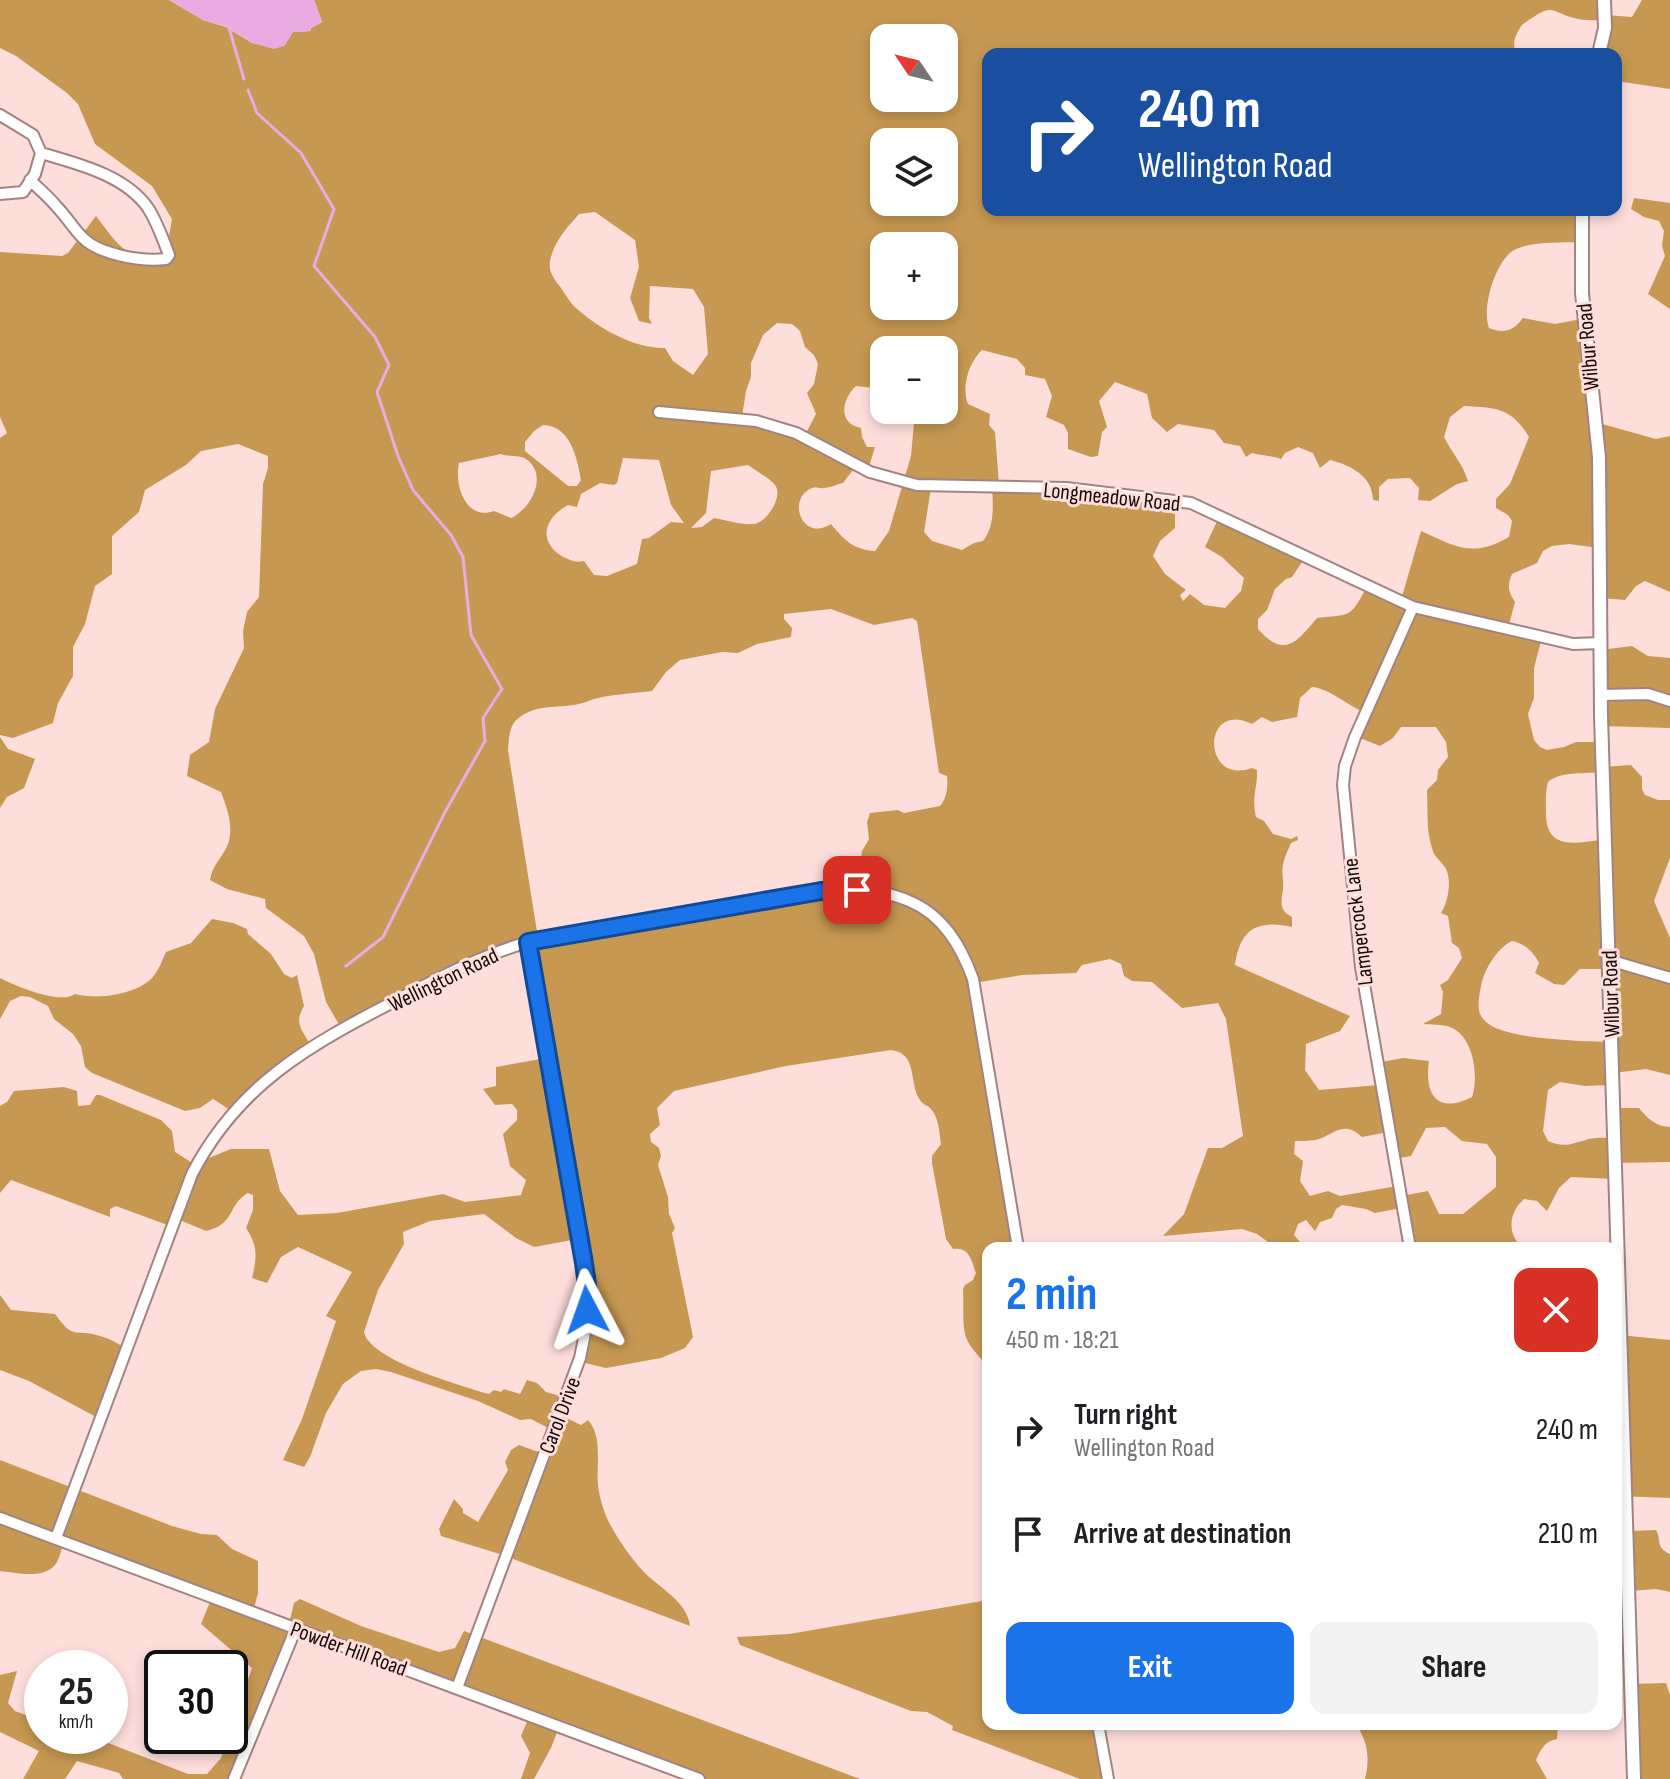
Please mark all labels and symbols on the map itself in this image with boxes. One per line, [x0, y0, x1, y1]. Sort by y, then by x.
north arrow [870, 24, 958, 112]
street label: Wilbur Road [1571, 302, 1606, 392]
street label: Longmeadow Road [1042, 477, 1182, 518]
pin [823, 856, 891, 924]
street label: Lampercock Lane [1337, 857, 1380, 987]
street label: Wellington Road [384, 942, 503, 1019]
street label: Wilbur Road [1596, 950, 1627, 1038]
position arrow [545, 1268, 629, 1352]
street label: Carol Drive [533, 1373, 587, 1458]
street label: Powder Hill Road [287, 1616, 410, 1683]
speed limit sign: 30 [144, 1650, 248, 1754]

